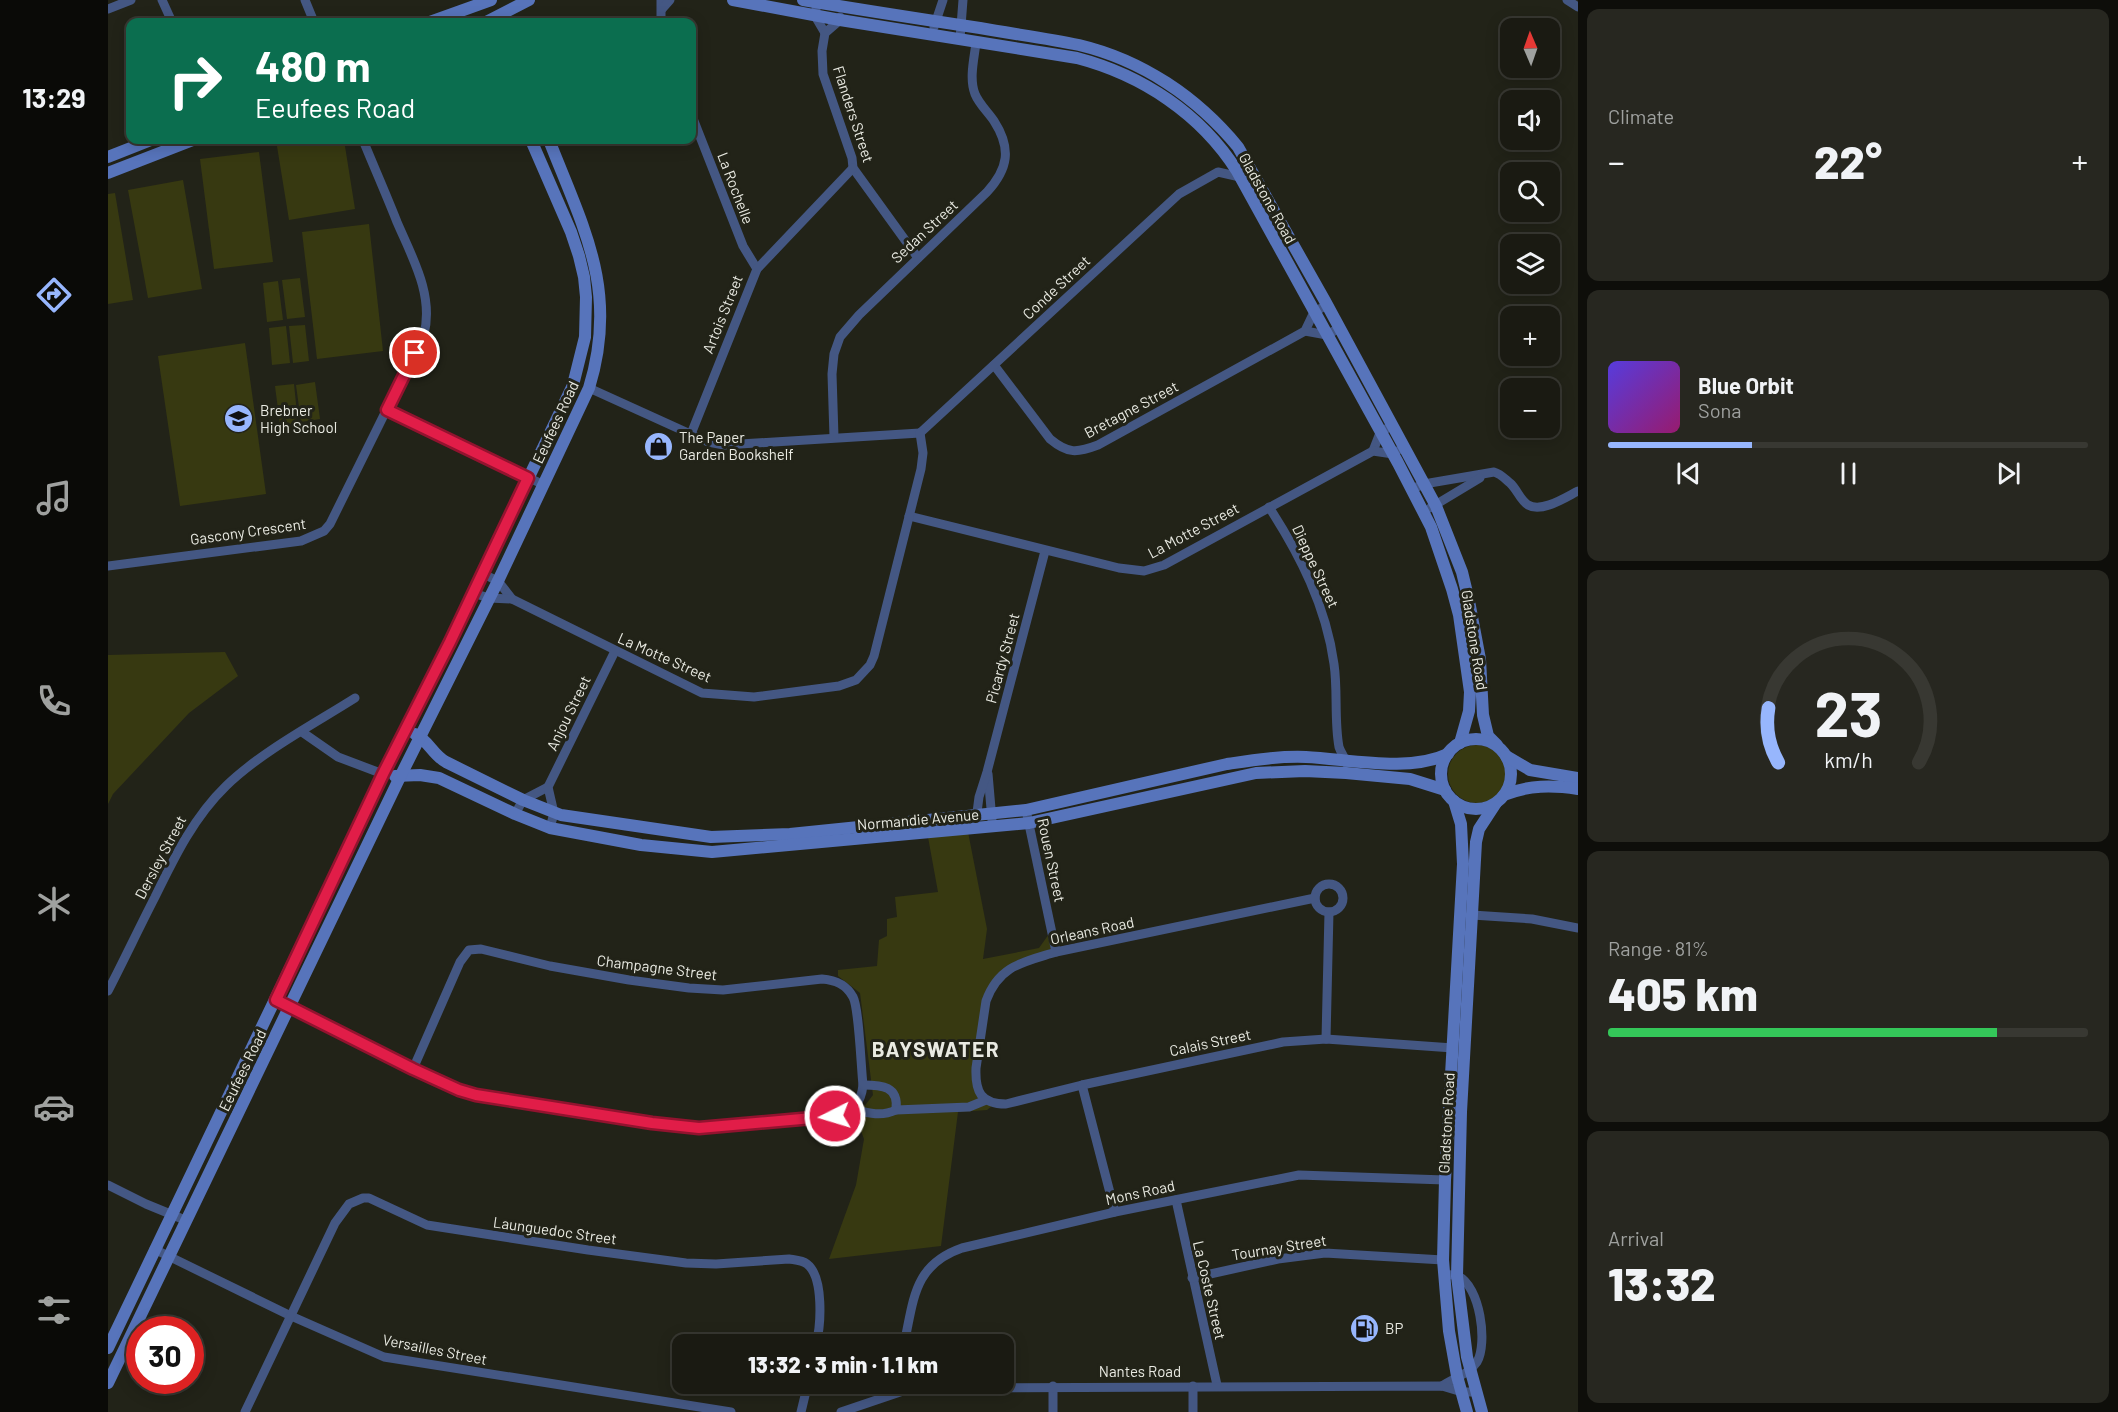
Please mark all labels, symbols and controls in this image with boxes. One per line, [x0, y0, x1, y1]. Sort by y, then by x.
north arrow [1500, 18, 1560, 78]
map controls [1500, 18, 1560, 438]
text: 480 m [255, 40, 371, 90]
icon: right [156, 42, 234, 120]
street label: Flanders Street [830, 63, 878, 165]
text: 13:29 [22, 81, 86, 113]
button: sound [1500, 90, 1560, 150]
text: Eeufees Road [255, 91, 415, 123]
text: Climate [1608, 104, 1674, 128]
text: 22° [1814, 134, 1882, 188]
text: − [1608, 141, 1625, 181]
text: + [2071, 141, 2088, 181]
street label: Gladstone Road [1236, 149, 1300, 247]
street label: La Rochelle [714, 150, 758, 226]
button: search [1500, 162, 1560, 222]
street label: Sedan Street [887, 196, 961, 266]
button: layers [1500, 234, 1560, 294]
street label: Conde Street [1019, 251, 1093, 323]
street label: Artois Street [698, 272, 746, 356]
icon: directions [33, 274, 75, 316]
button: + [1500, 306, 1560, 366]
pin [389, 327, 440, 378]
icon: arrive [398, 336, 431, 369]
text: Blue Orbit [1698, 372, 1794, 398]
street label: Bretagne Street [1081, 377, 1181, 441]
street label: Eeufees Road [528, 378, 582, 466]
button: − [1500, 378, 1560, 438]
text: Sona [1698, 398, 1742, 422]
place label: Brebner High School [260, 401, 337, 436]
school or university icon: Brebner High School [223, 403, 255, 435]
place label: The Paper Garden Bookshelf [679, 428, 794, 463]
shop icon: The Paper Garden Bookshelf [642, 430, 674, 462]
icon: previous [1672, 457, 1705, 490]
icon: pause [1832, 457, 1865, 490]
icon: next [1992, 457, 2025, 490]
icon: music [33, 477, 75, 519]
street label: La Motte Street [1144, 498, 1242, 562]
street label: Gascony Crescent [189, 514, 307, 548]
street label: Dieppe Street [1289, 522, 1343, 610]
street label: Gladstone Road [1458, 589, 1492, 691]
street label: Picardy Street [981, 611, 1023, 705]
street label: La Motte Street [615, 628, 715, 686]
street label: Anjou Street [542, 673, 594, 753]
text: 23 [1814, 675, 1882, 749]
icon: phone [33, 680, 75, 722]
text: km/h [1824, 747, 1872, 772]
street label: Normandie Avenue [856, 805, 980, 833]
street label: Dersley Street [130, 812, 190, 902]
street label: Rouen Street [1034, 816, 1070, 904]
icon: climate [33, 883, 75, 925]
street label: Orleans Road [1048, 912, 1136, 948]
text: Range · 81% [1608, 936, 1709, 960]
street label: Champagne Street [596, 951, 718, 983]
text: 405 km [1608, 966, 1758, 1020]
street label: Calais Street [1168, 1025, 1252, 1059]
street label: Eeufees Road [214, 1026, 270, 1114]
district label: BAYSWATER [872, 1036, 1000, 1061]
street label: Gladstone Road [1434, 1072, 1458, 1174]
position arrow [803, 1084, 867, 1148]
icon: car [33, 1086, 75, 1128]
street label: Mons Road [1104, 1176, 1176, 1208]
street label: Launguedoc Street [492, 1212, 618, 1248]
text: Arrival [1608, 1226, 1664, 1250]
street label: Tournay Street [1230, 1231, 1328, 1263]
street label: La Coste Street [1190, 1239, 1230, 1341]
text: 13:32 [1608, 1256, 1716, 1310]
icon: filters [33, 1289, 75, 1331]
fuel station icon: BP [1348, 1312, 1380, 1344]
speed limit sign: 30 [126, 1316, 204, 1394]
place label: BP [1385, 1319, 1403, 1337]
street label: Versailles Street [381, 1330, 489, 1368]
text: 13:32 · 3 min · 1.1 km [748, 1351, 938, 1377]
street label: Nantes Road [1099, 1362, 1181, 1380]

